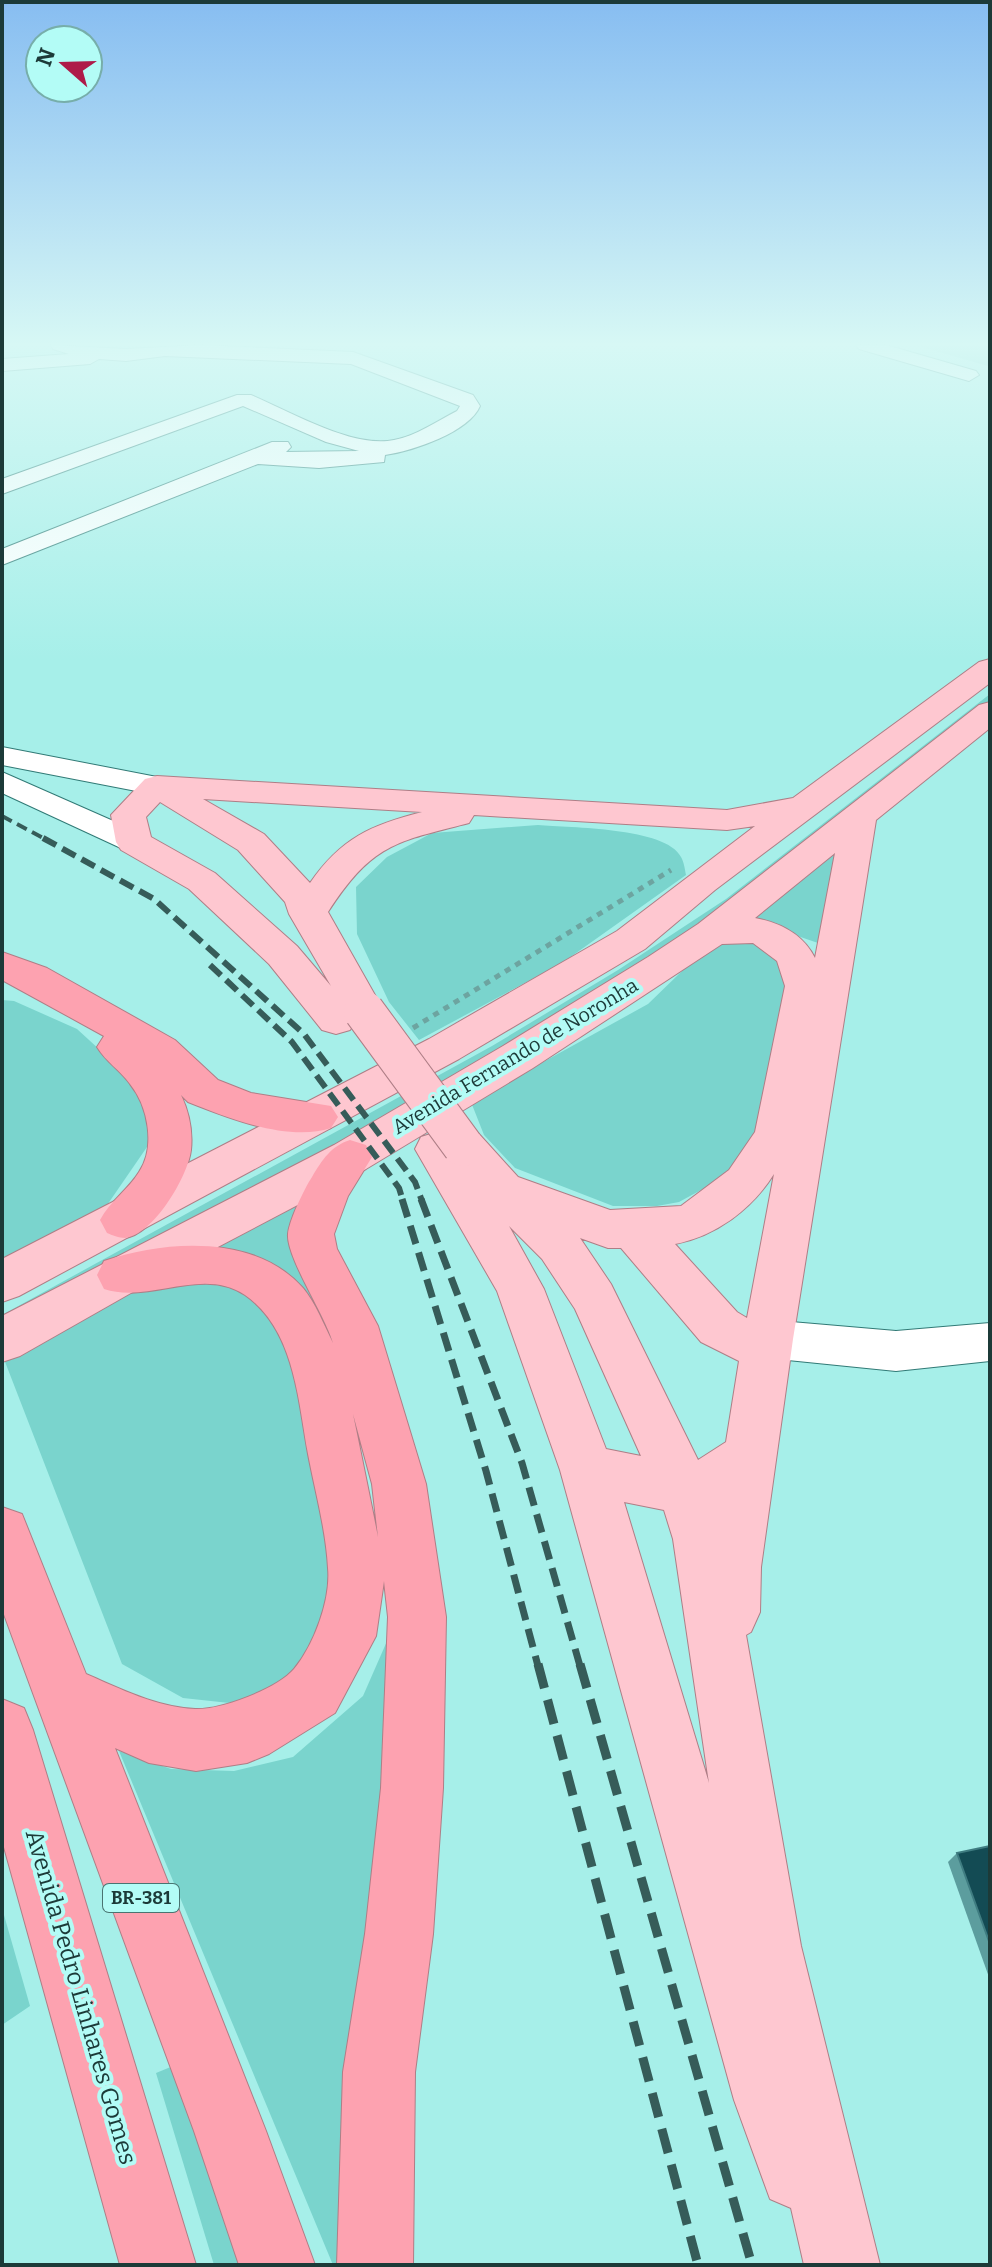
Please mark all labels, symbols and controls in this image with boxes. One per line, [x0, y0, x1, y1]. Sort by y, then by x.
north arrow [24, 24, 104, 104]
text: N [30, 45, 61, 70]
street label: Avenida Fernando de Noronha [388, 973, 642, 1139]
street label: Avenida Pedro Linhares Gomes [20, 1826, 142, 2168]
road number: BR-381 [103, 1884, 179, 1912]

